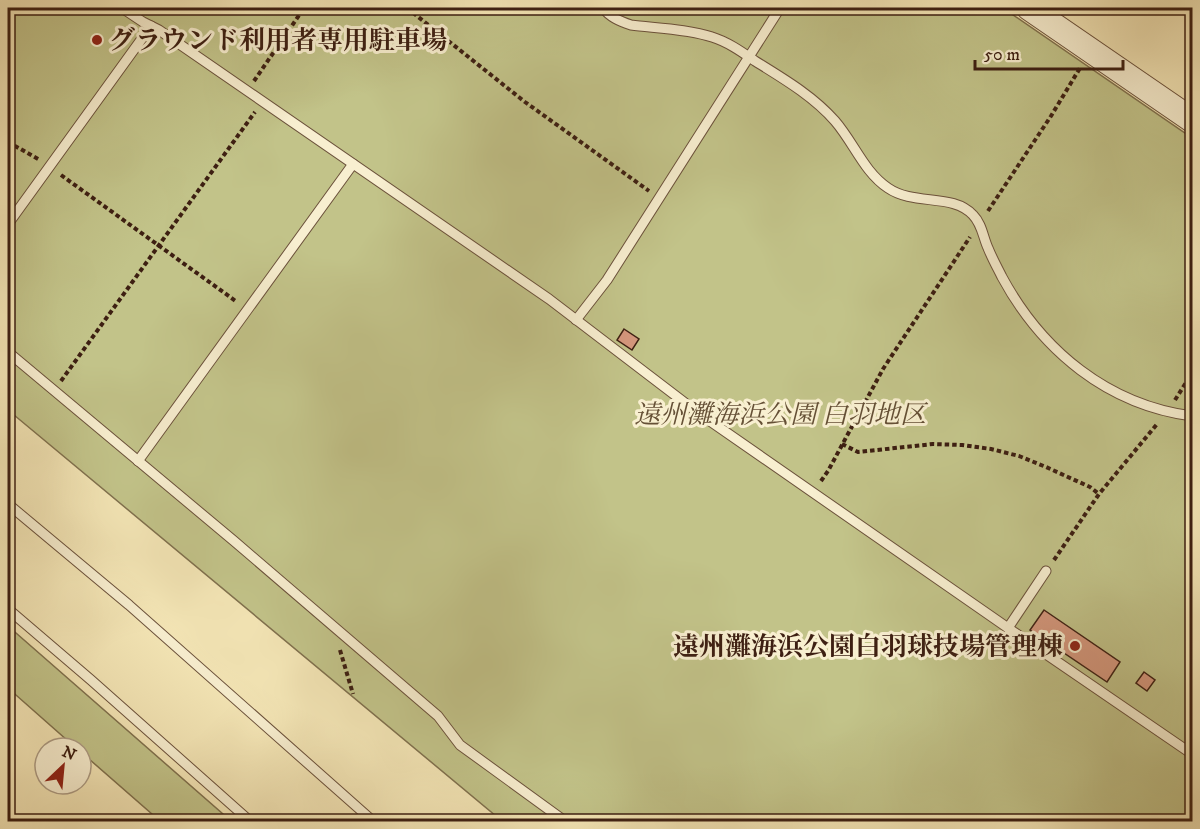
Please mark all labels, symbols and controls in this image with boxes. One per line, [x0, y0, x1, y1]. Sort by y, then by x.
place label: グラウンド利用者専用駐車場 [109, 25, 447, 58]
marker: グラウンド利用者専用駐車場 [90, 33, 104, 47]
scale bar [975, 33, 1124, 71]
text: 50 m [984, 44, 1020, 66]
park label: 遠州灘海浜公園 白羽地区 [634, 399, 929, 432]
place label: 遠州灘海浜公園白羽球技場管理棟 [673, 631, 1063, 664]
marker: 遠州灘海浜公園白羽球技場管理棟 [1068, 639, 1082, 653]
north arrow [33, 736, 93, 796]
text: N [59, 742, 79, 765]

